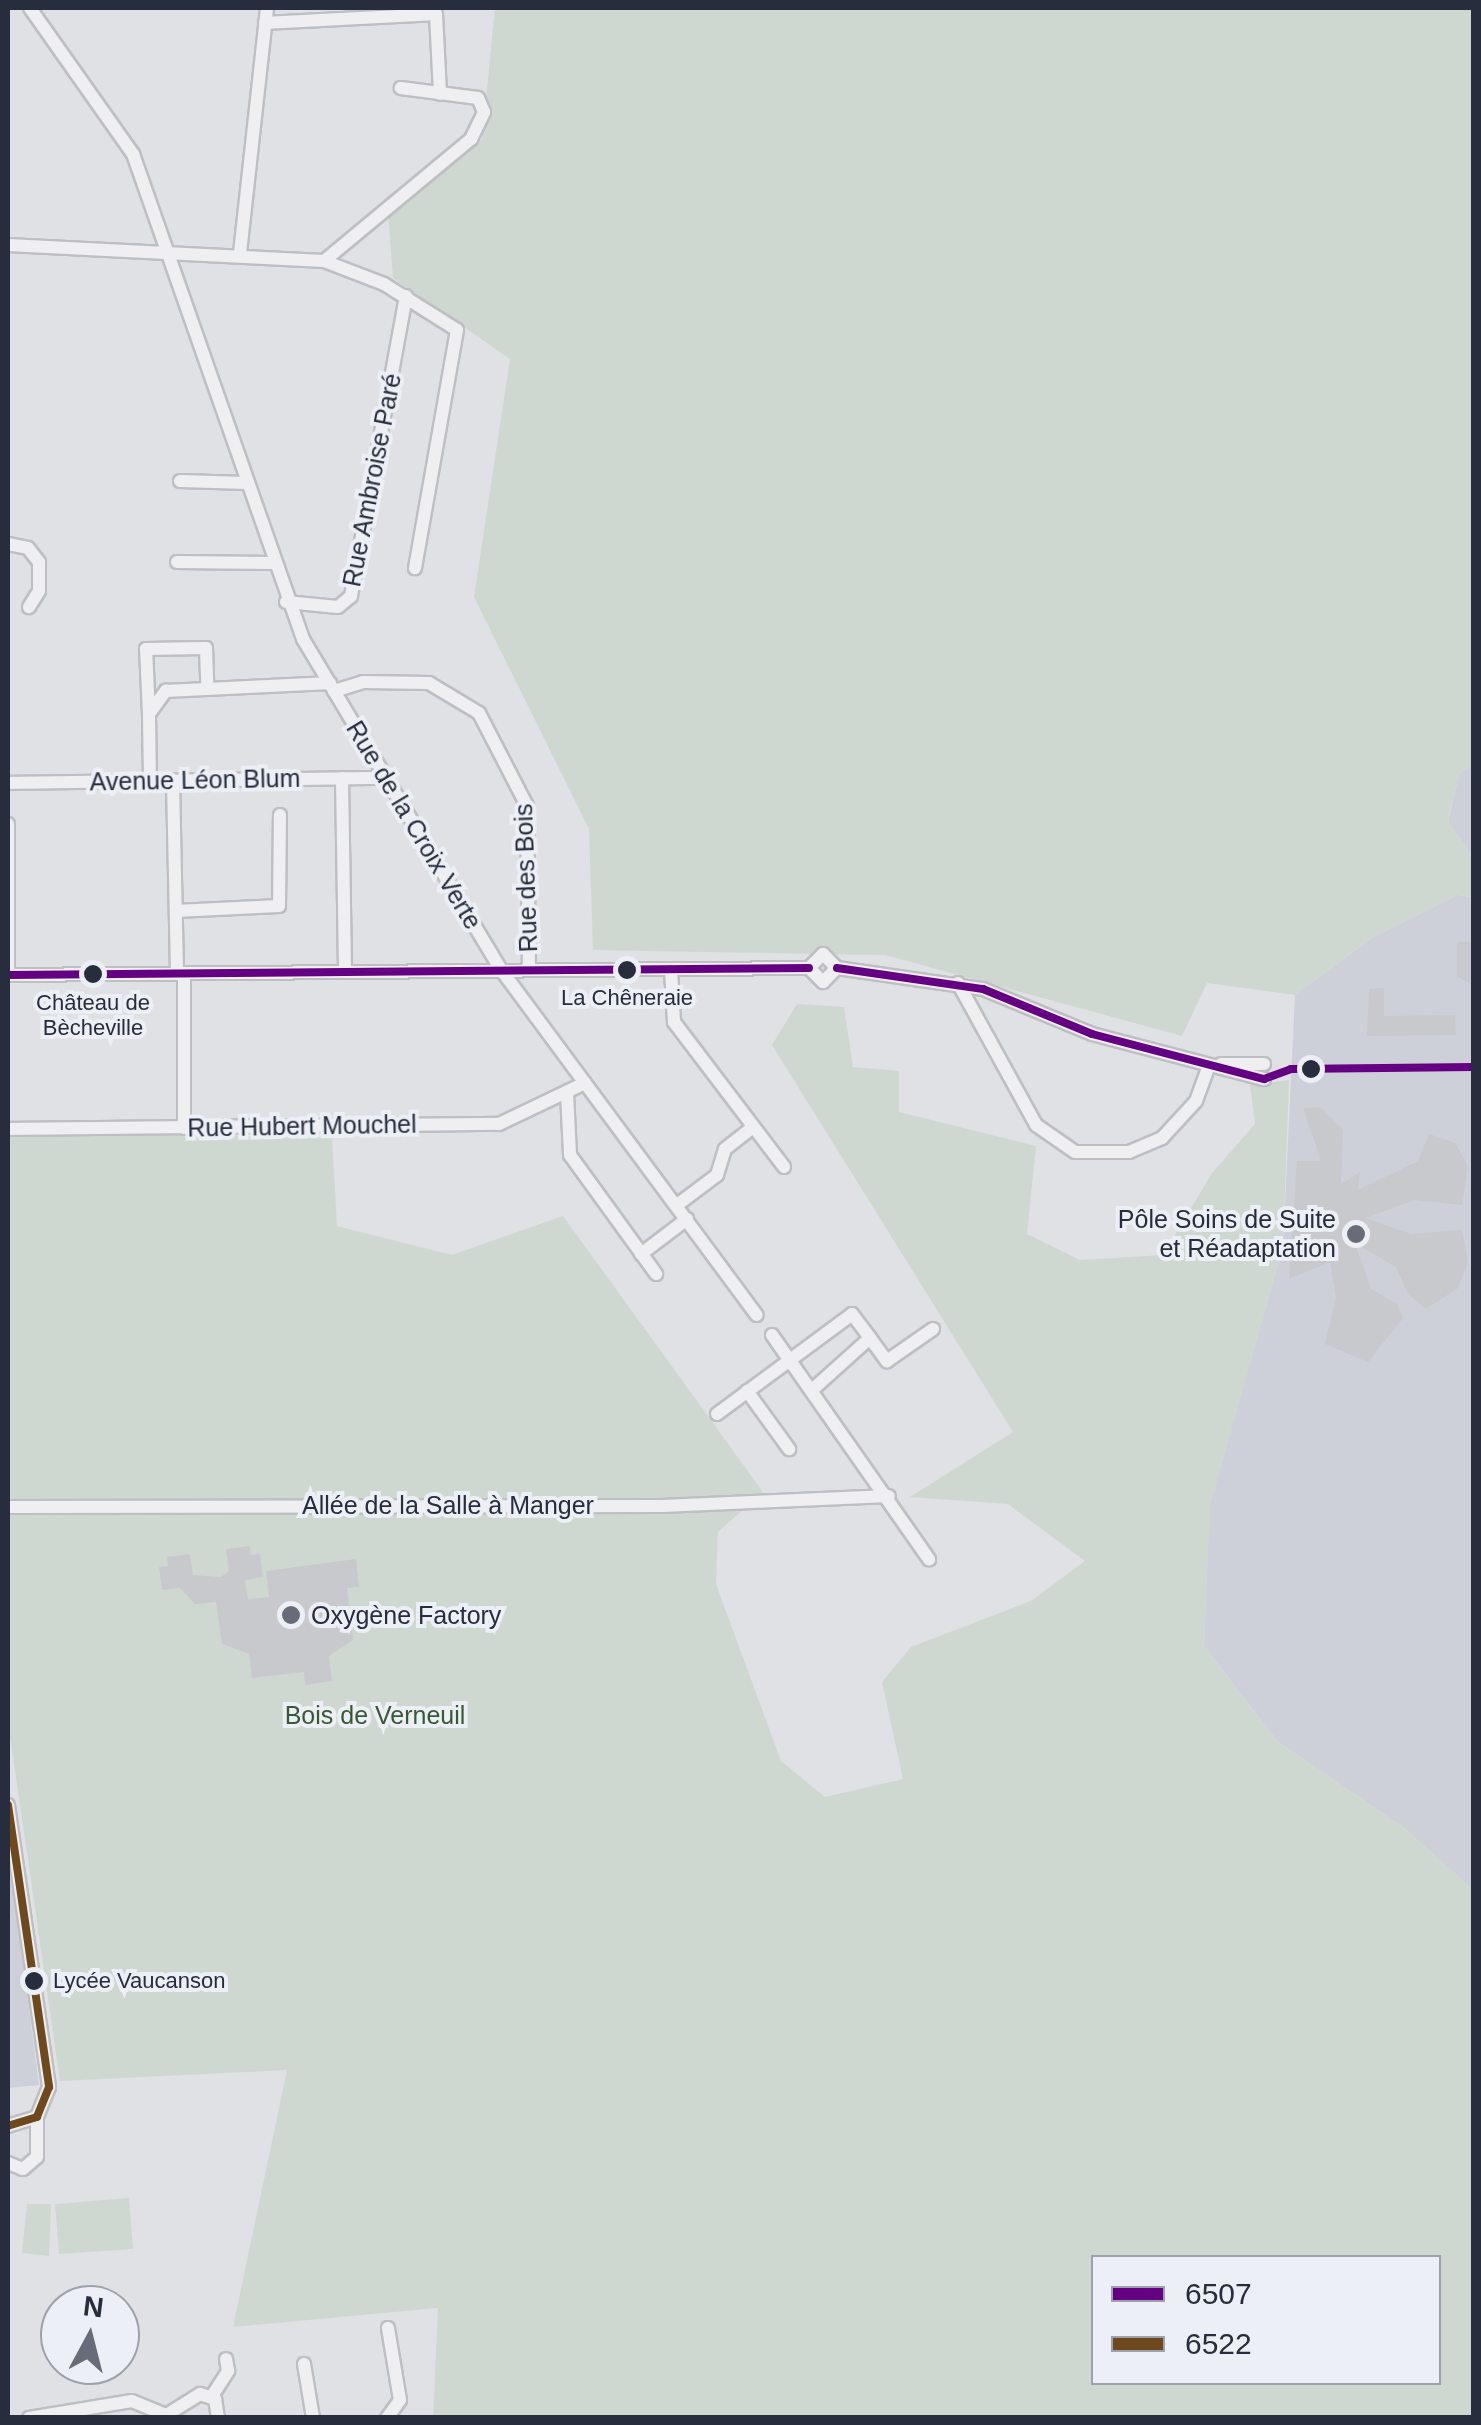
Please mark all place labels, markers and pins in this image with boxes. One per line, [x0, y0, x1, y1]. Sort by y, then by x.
marker: La Chêneraie [617, 960, 637, 980]
marker: Château de Bècheville [83, 964, 103, 984]
place label: La Chêneraie [561, 985, 693, 1011]
place label: Château de Bècheville [36, 989, 150, 1040]
unlabelled marker [1301, 1059, 1321, 1079]
place label: Pôle Soins de Suite et Réadaptation [1118, 1205, 1336, 1264]
marker: Pôle Soins de Suite et Réadaptation [1345, 1223, 1367, 1245]
place label: Oxygène Factory [311, 1600, 501, 1630]
marker: Oxygène Factory [280, 1604, 302, 1626]
place label: Lycée Vaucanson [53, 1968, 225, 1994]
marker: Lycée Vaucanson [24, 1971, 44, 1991]

